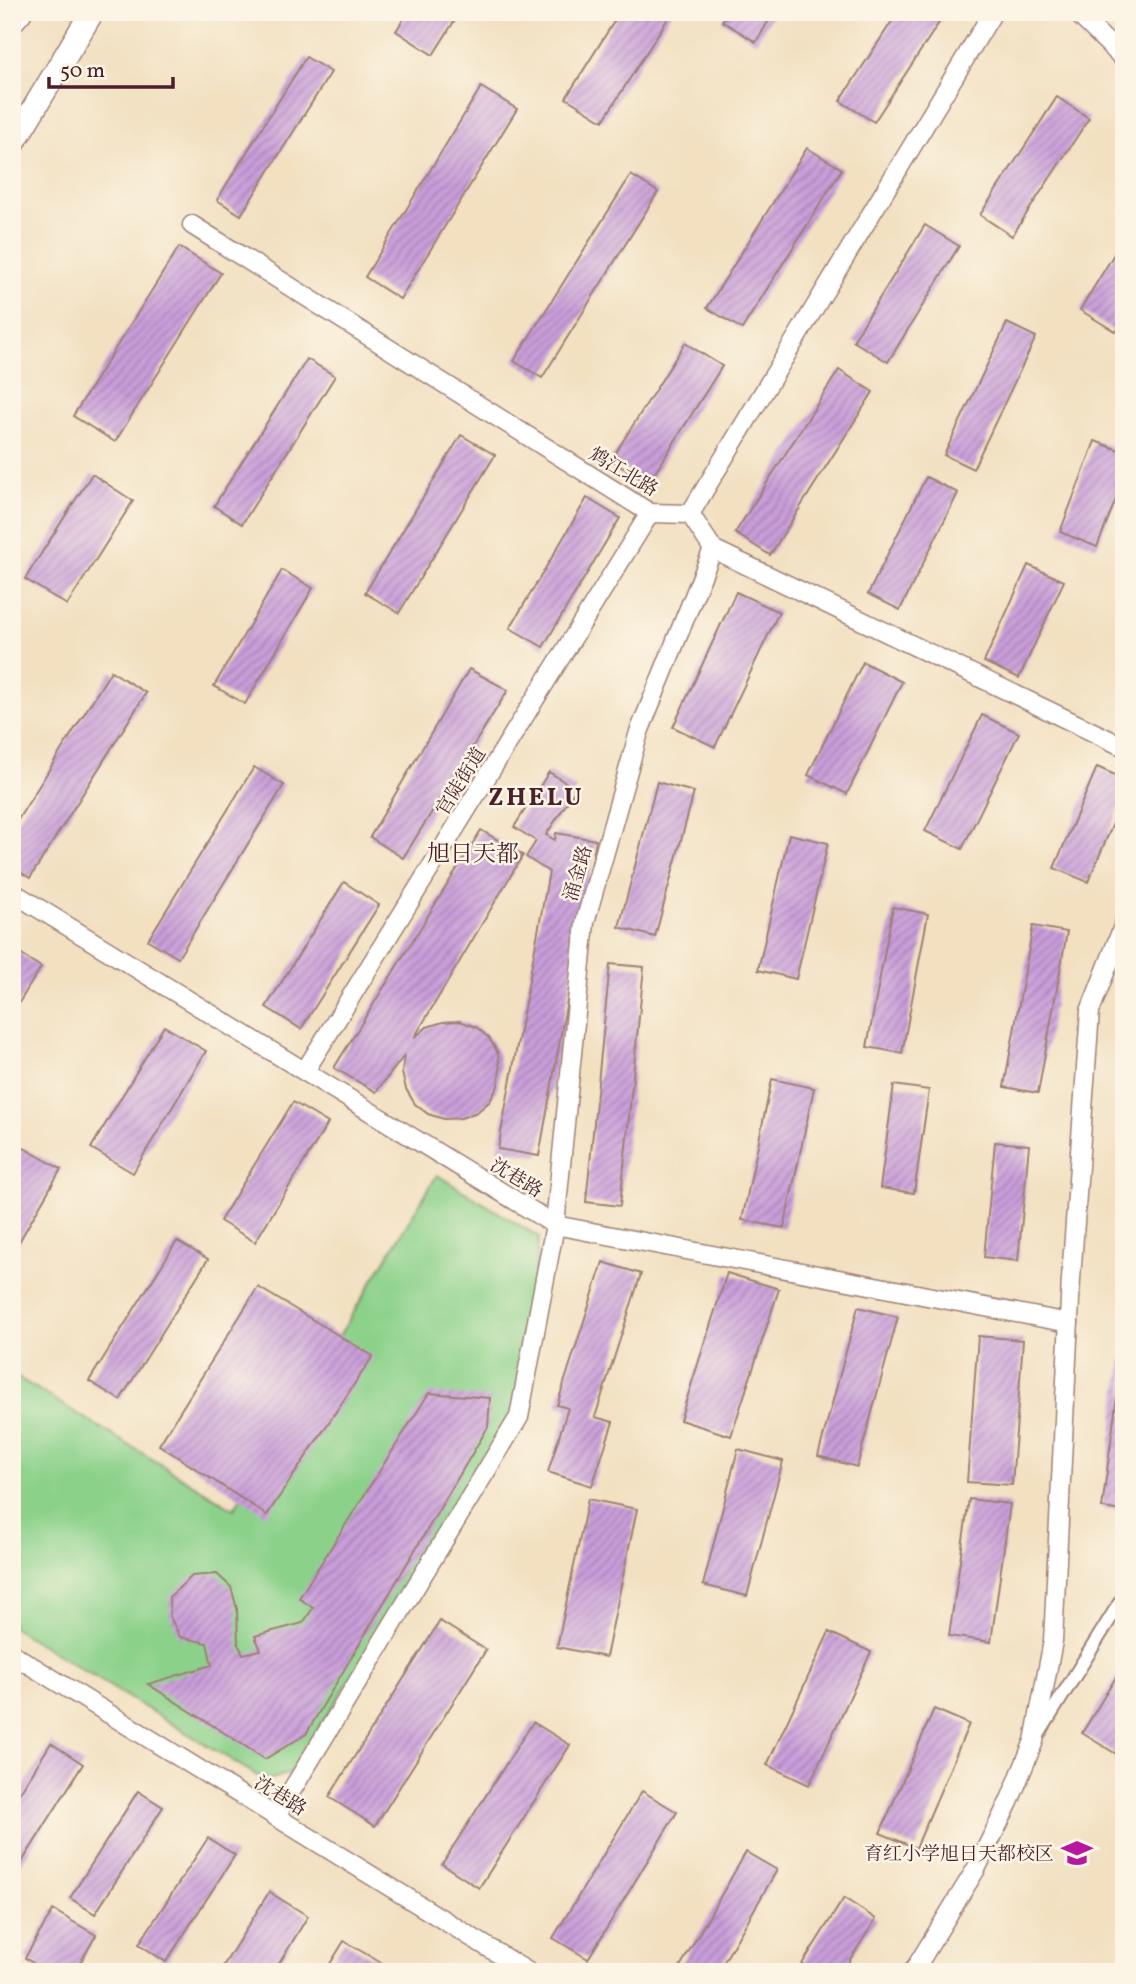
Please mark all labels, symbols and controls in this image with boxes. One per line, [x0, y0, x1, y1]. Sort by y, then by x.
scale bar [49, 46, 173, 90]
text: 50 m [60, 57, 105, 86]
street label: 鸩江北路 [584, 442, 662, 503]
street label: 官陡街道 [431, 743, 493, 821]
district label: ZHELU [488, 780, 584, 816]
district label: 旭日天都 [427, 839, 519, 871]
street label: 涌金路 [559, 843, 599, 905]
street label: 沈巷路 [485, 1153, 547, 1205]
street label: 沈巷路 [249, 1771, 311, 1823]
school or university icon: 育红小学旭日天都校区 [1060, 1836, 1094, 1870]
place label: 育红小学旭日天都校区 [864, 1842, 1054, 1868]

